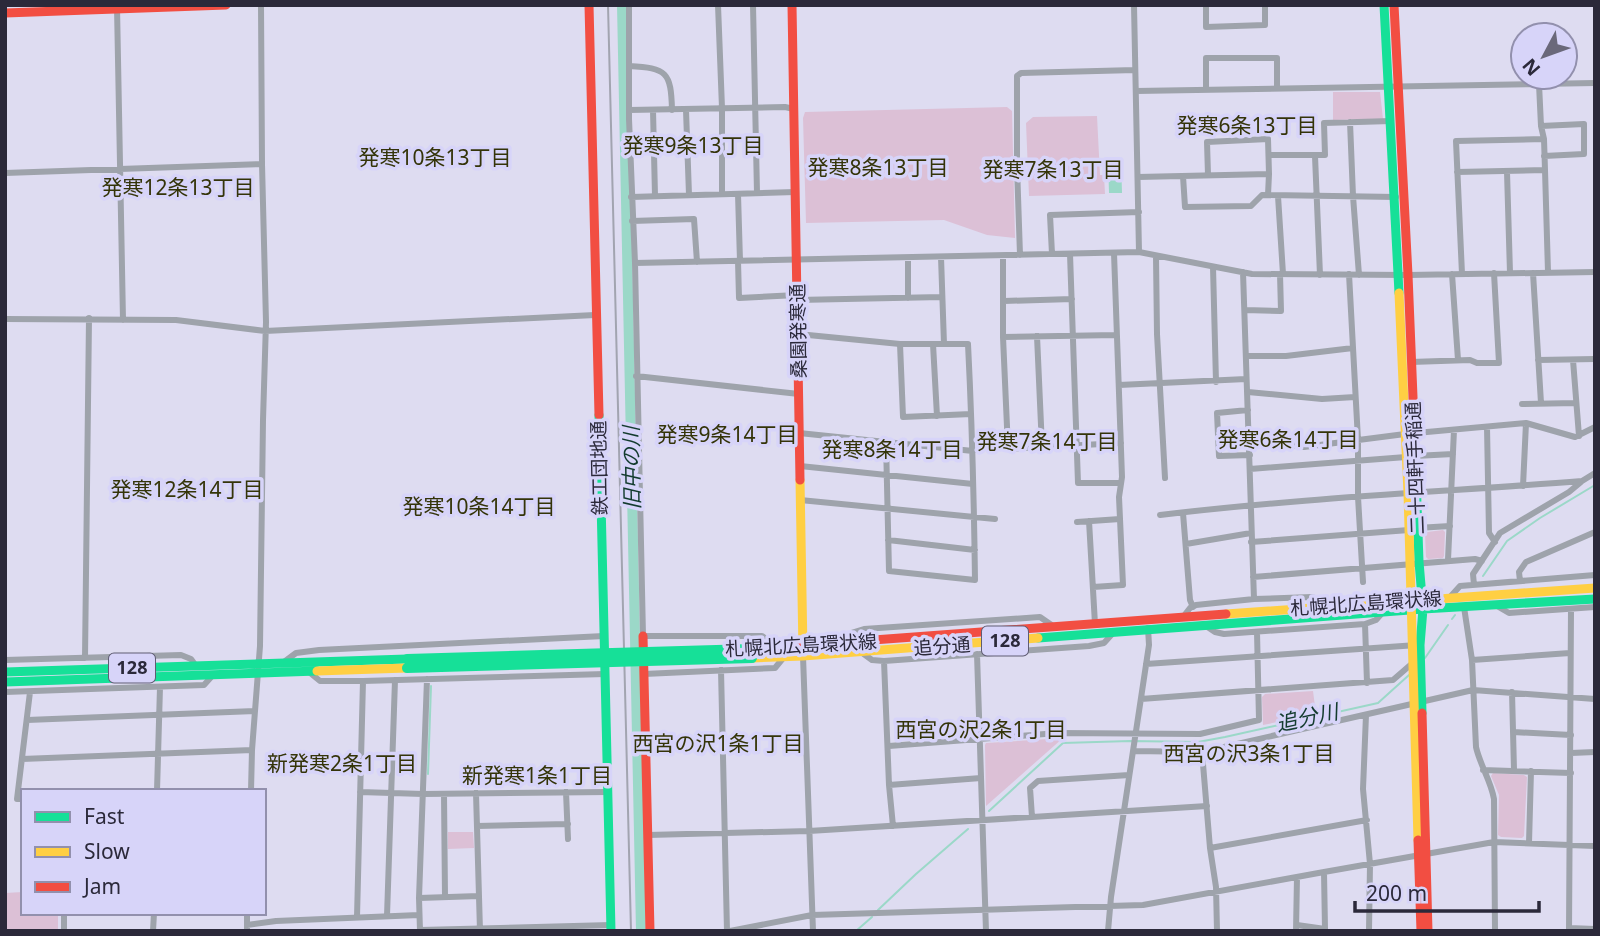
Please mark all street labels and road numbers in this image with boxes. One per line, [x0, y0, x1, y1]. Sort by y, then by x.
street label: 桑園発寒通 [784, 283, 812, 379]
street label: 二十四軒手稲通 [1400, 401, 1430, 535]
street label: 鉄工団地通 [585, 420, 613, 516]
street label: 札幌北広島環状線 [1289, 585, 1443, 621]
road number: 128 [982, 626, 1028, 656]
street label: 札幌北広島環状線 [724, 628, 878, 662]
street label: 追分通 [913, 631, 971, 661]
road number: 128 [109, 654, 155, 682]

